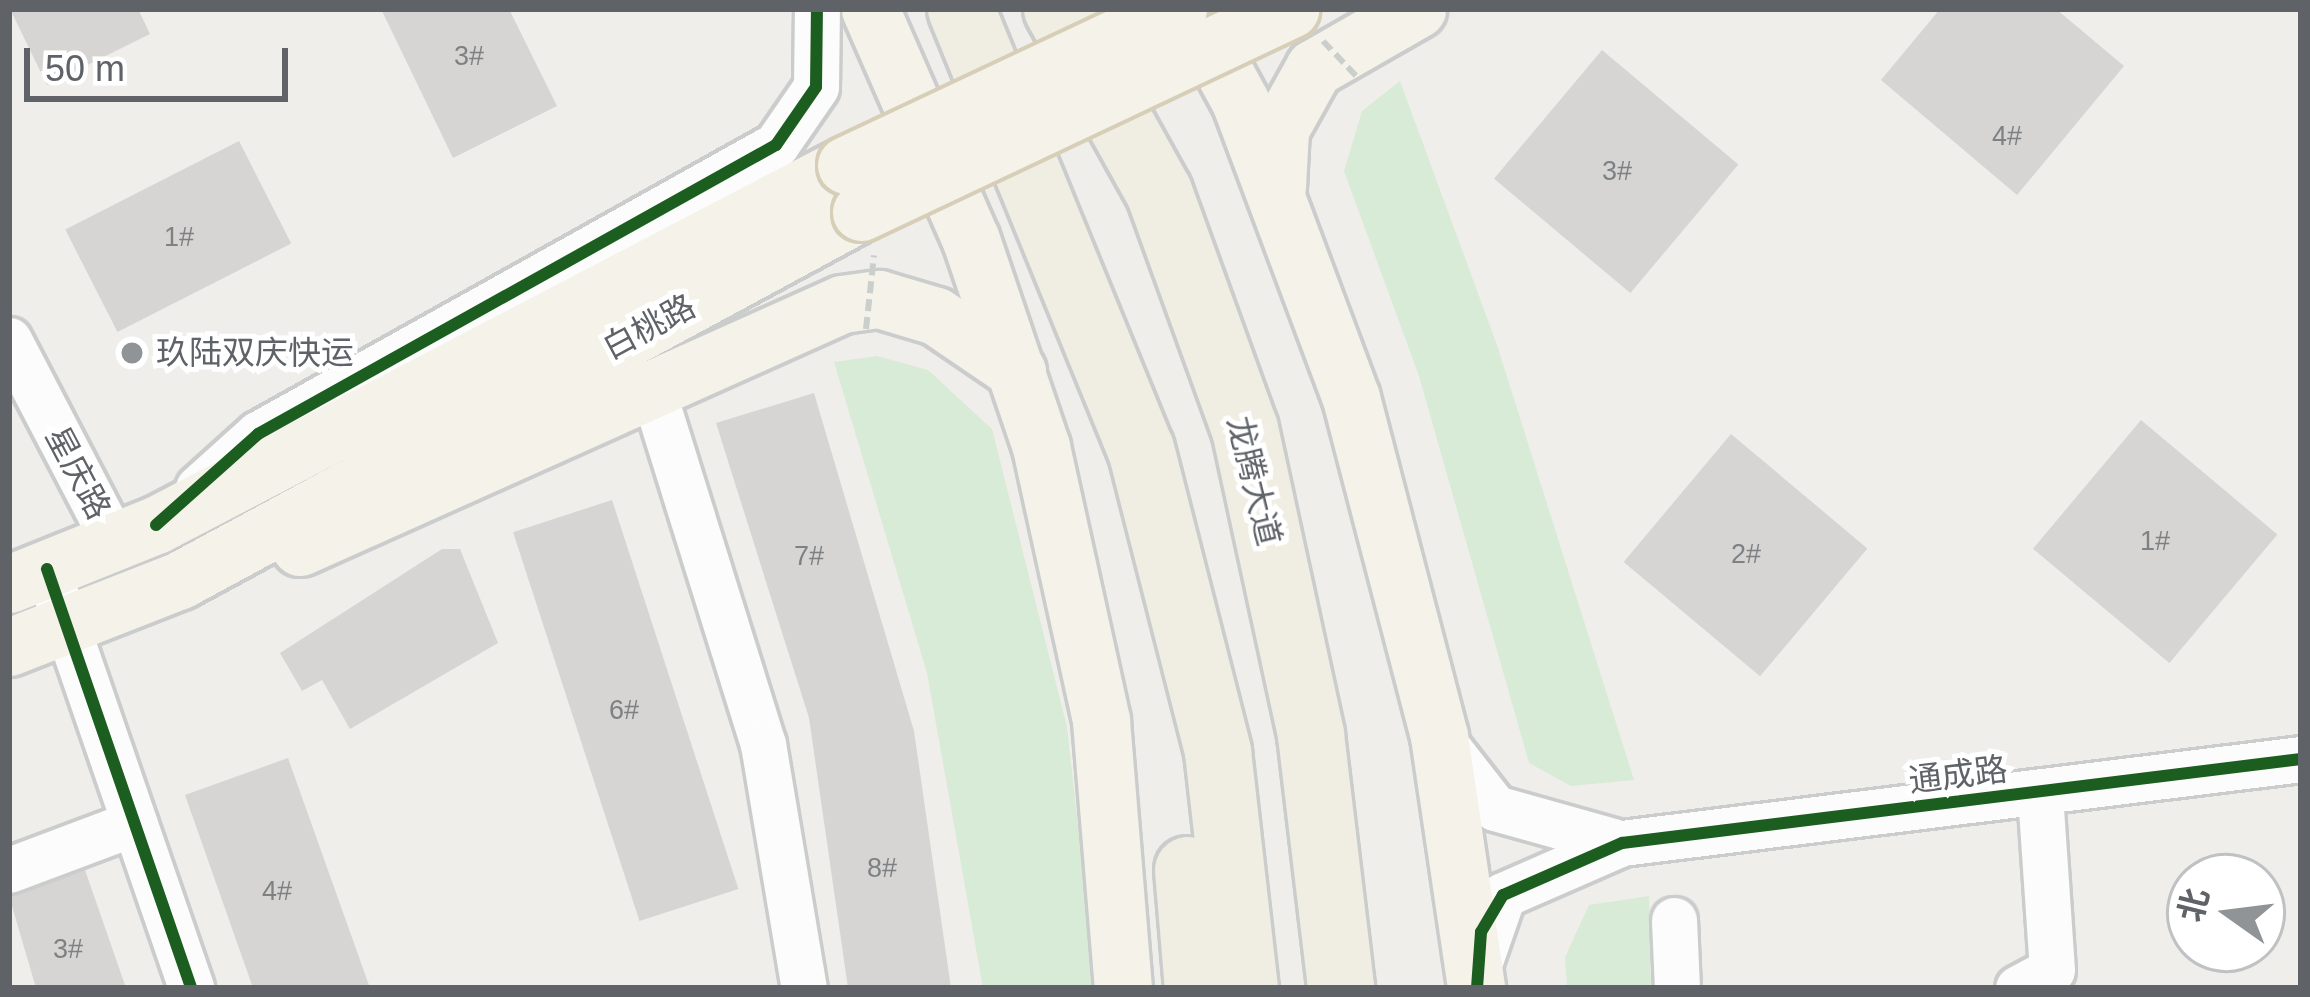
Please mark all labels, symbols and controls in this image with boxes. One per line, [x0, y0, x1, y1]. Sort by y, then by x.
scale bar [30, 24, 294, 98]
house number: 3# [454, 41, 484, 73]
text: 50 m [45, 48, 125, 89]
house number: 4# [1992, 121, 2022, 153]
house number: 3# [1602, 156, 1632, 188]
house number: 1# [164, 222, 194, 254]
street label: 白桃路 [596, 286, 702, 368]
place label: 玖陆双庆快运 [156, 333, 354, 373]
marker: 玖陆双庆快运 [119, 340, 145, 366]
street label: 龙腾大道 [1219, 412, 1289, 550]
street label: 星庆路 [37, 420, 119, 526]
house number: 1# [2140, 526, 2170, 558]
house number: 2# [1731, 539, 1761, 571]
house number: 7# [794, 541, 824, 573]
house number: 6# [609, 695, 639, 727]
street label: 通成路 [1906, 749, 2010, 801]
house number: 8# [867, 853, 897, 885]
north arrow [2166, 853, 2286, 973]
house number: 4# [262, 876, 292, 908]
text: 北 [2172, 884, 2215, 925]
house number: 3# [53, 934, 83, 966]

